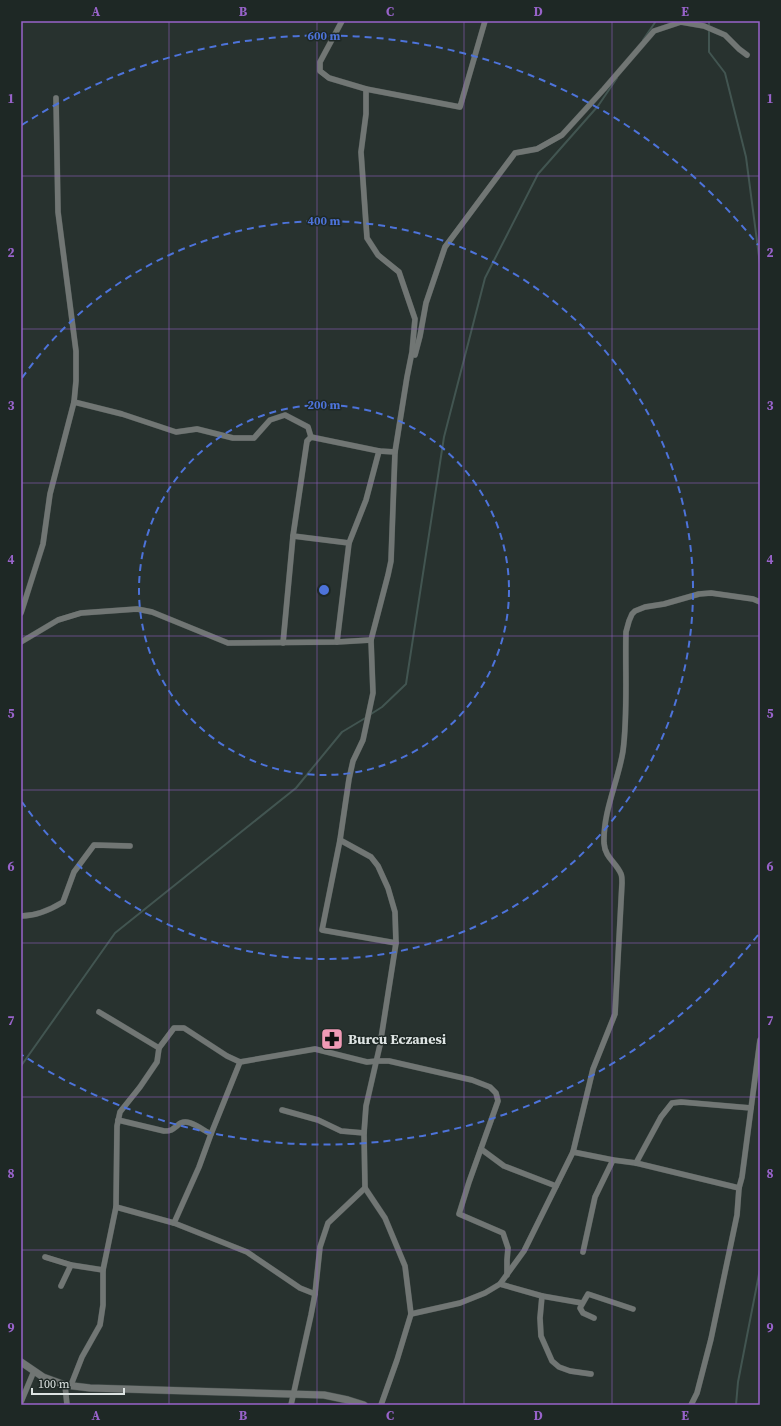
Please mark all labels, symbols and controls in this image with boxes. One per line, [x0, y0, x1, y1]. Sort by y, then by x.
text: A [92, 3, 101, 20]
text: B [239, 3, 248, 20]
text: C [386, 3, 394, 20]
text: D [533, 3, 543, 20]
text: E [681, 3, 689, 20]
text: 600 m [308, 28, 341, 44]
text: 1 [7, 90, 15, 107]
text: 1 [766, 90, 774, 107]
text: 400 m [308, 213, 341, 229]
text: 2 [7, 244, 15, 261]
text: 2 [766, 244, 774, 261]
text: 3 [7, 397, 15, 414]
text: 200 m [308, 397, 341, 413]
text: 3 [766, 397, 774, 414]
text: 4 [7, 551, 15, 568]
text: 4 [766, 551, 774, 568]
centre of rings [317, 583, 331, 597]
text: 5 [7, 705, 15, 722]
text: 5 [766, 705, 774, 722]
text: 6 [7, 858, 15, 875]
text: 6 [766, 858, 774, 875]
text: 7 [7, 1012, 15, 1029]
text: 7 [766, 1012, 774, 1029]
pharmacy icon: Burcu Eczanesi [319, 1026, 345, 1052]
place label: Burcu Eczanesi [348, 1029, 447, 1049]
text: 8 [7, 1165, 15, 1182]
text: 8 [766, 1165, 774, 1182]
text: 9 [7, 1319, 15, 1336]
text: 9 [766, 1319, 774, 1336]
scale bar [32, 1370, 124, 1396]
text: 100 m [38, 1376, 70, 1392]
text: A [92, 1407, 101, 1424]
text: B [239, 1407, 248, 1424]
text: C [386, 1407, 394, 1424]
text: D [533, 1407, 543, 1424]
text: E [681, 1407, 689, 1424]

